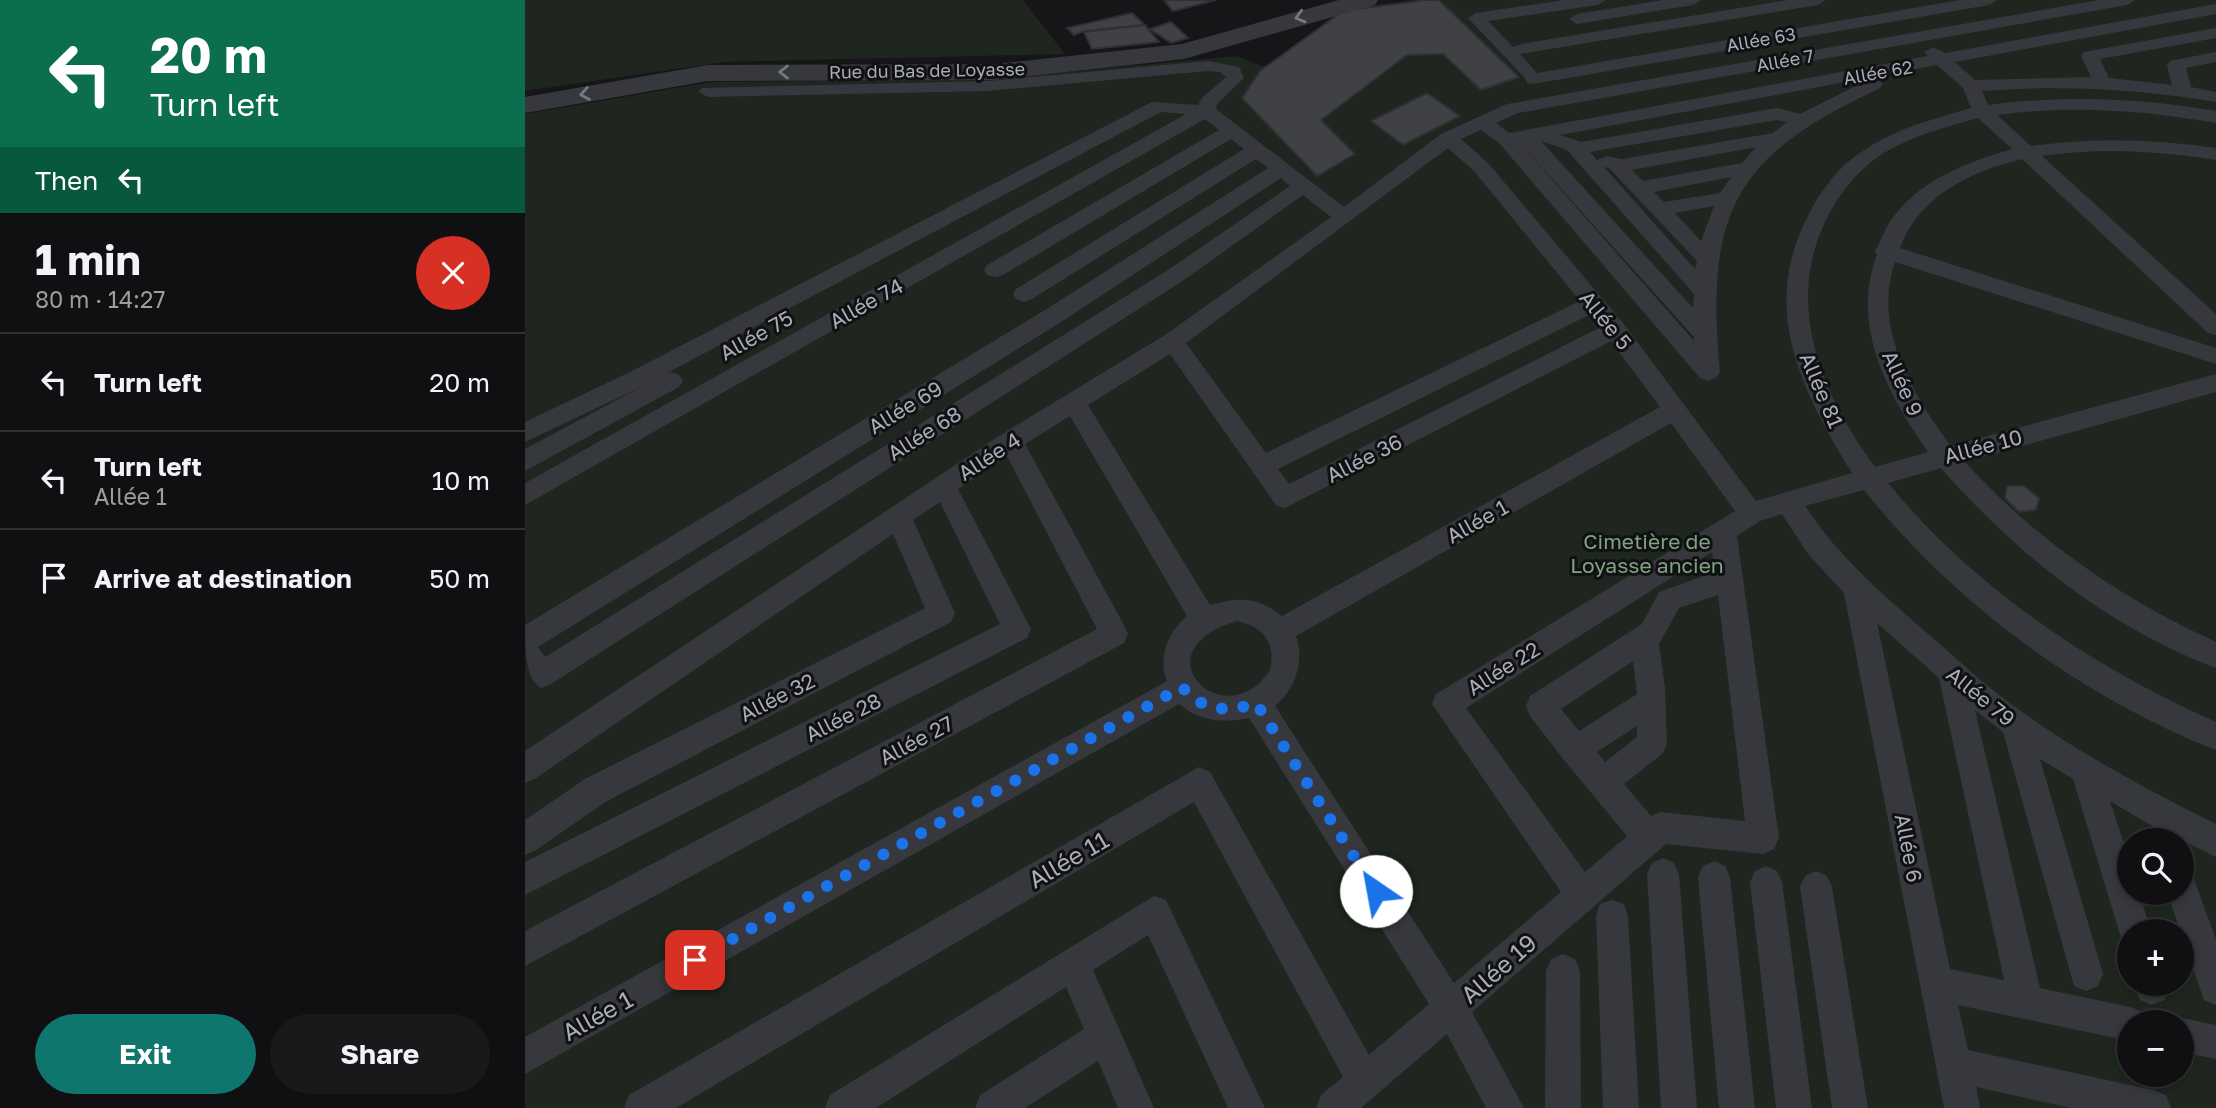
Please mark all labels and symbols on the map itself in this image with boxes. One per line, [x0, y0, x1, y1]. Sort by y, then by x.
one-way arrow [1294, 9, 1306, 24]
street label: Allée 63 [1725, 22, 1797, 56]
street label: Allée 7 [1755, 44, 1815, 76]
street label: Allée 62 [1842, 55, 1914, 89]
street label: Rue du Bas de Loyasse [829, 57, 1025, 83]
one-way arrow [779, 65, 790, 80]
one-way arrow [579, 86, 591, 101]
street label: Allée 74 [825, 272, 907, 334]
street label: Allée 5 [1574, 285, 1638, 355]
street label: Allée 75 [715, 304, 797, 366]
street label: Allée 9 [1877, 346, 1929, 420]
street label: Allée 81 [1795, 348, 1849, 432]
street label: Allée 69 [863, 375, 947, 439]
street label: Allée 68 [882, 400, 966, 466]
street label: Allée 10 [1941, 423, 2025, 469]
street label: Allée 4 [953, 426, 1025, 486]
street label: Allée 36 [1322, 428, 1406, 488]
street label: Allée 1 [1442, 493, 1512, 549]
park label: Cimetière de Loyasse ancien [1570, 528, 1724, 578]
street label: Allée 22 [1462, 636, 1544, 700]
street label: Allée 79 [1942, 661, 2020, 731]
street label: Allée 32 [735, 667, 819, 727]
street label: Allée 28 [801, 687, 885, 747]
street label: Allée 27 [875, 710, 957, 770]
street label: Allée 6 [1890, 812, 1928, 884]
street label: Allée 11 [1023, 824, 1113, 894]
position arrow [1339, 854, 1413, 928]
street label: Allée 19 [1454, 927, 1542, 1009]
pin [665, 930, 725, 990]
street label: Allée 1 [557, 984, 637, 1046]

